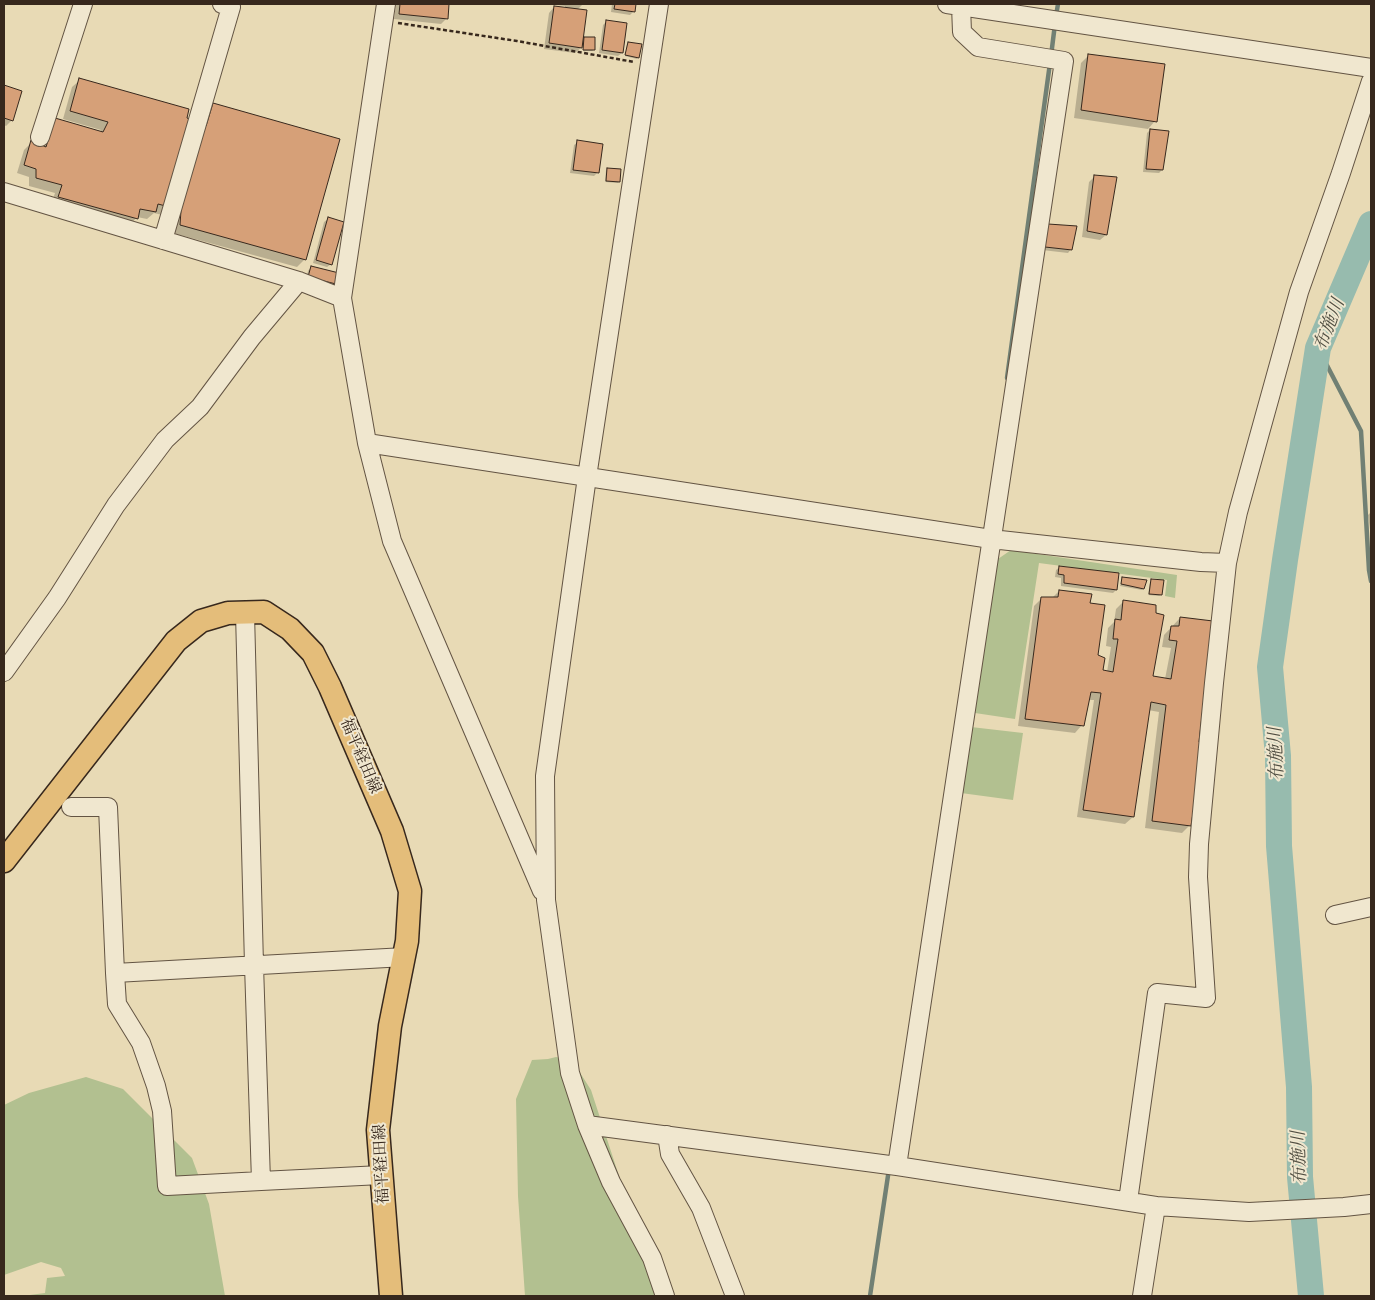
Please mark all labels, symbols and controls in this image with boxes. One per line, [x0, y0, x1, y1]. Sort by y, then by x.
water label: 布施川 [1310, 296, 1350, 354]
street label: 福平経田線 [336, 715, 384, 797]
water label: 布施川 [1265, 726, 1289, 782]
street label: 福平経田線 [370, 1124, 394, 1204]
water label: 布施川 [1288, 1131, 1312, 1185]

